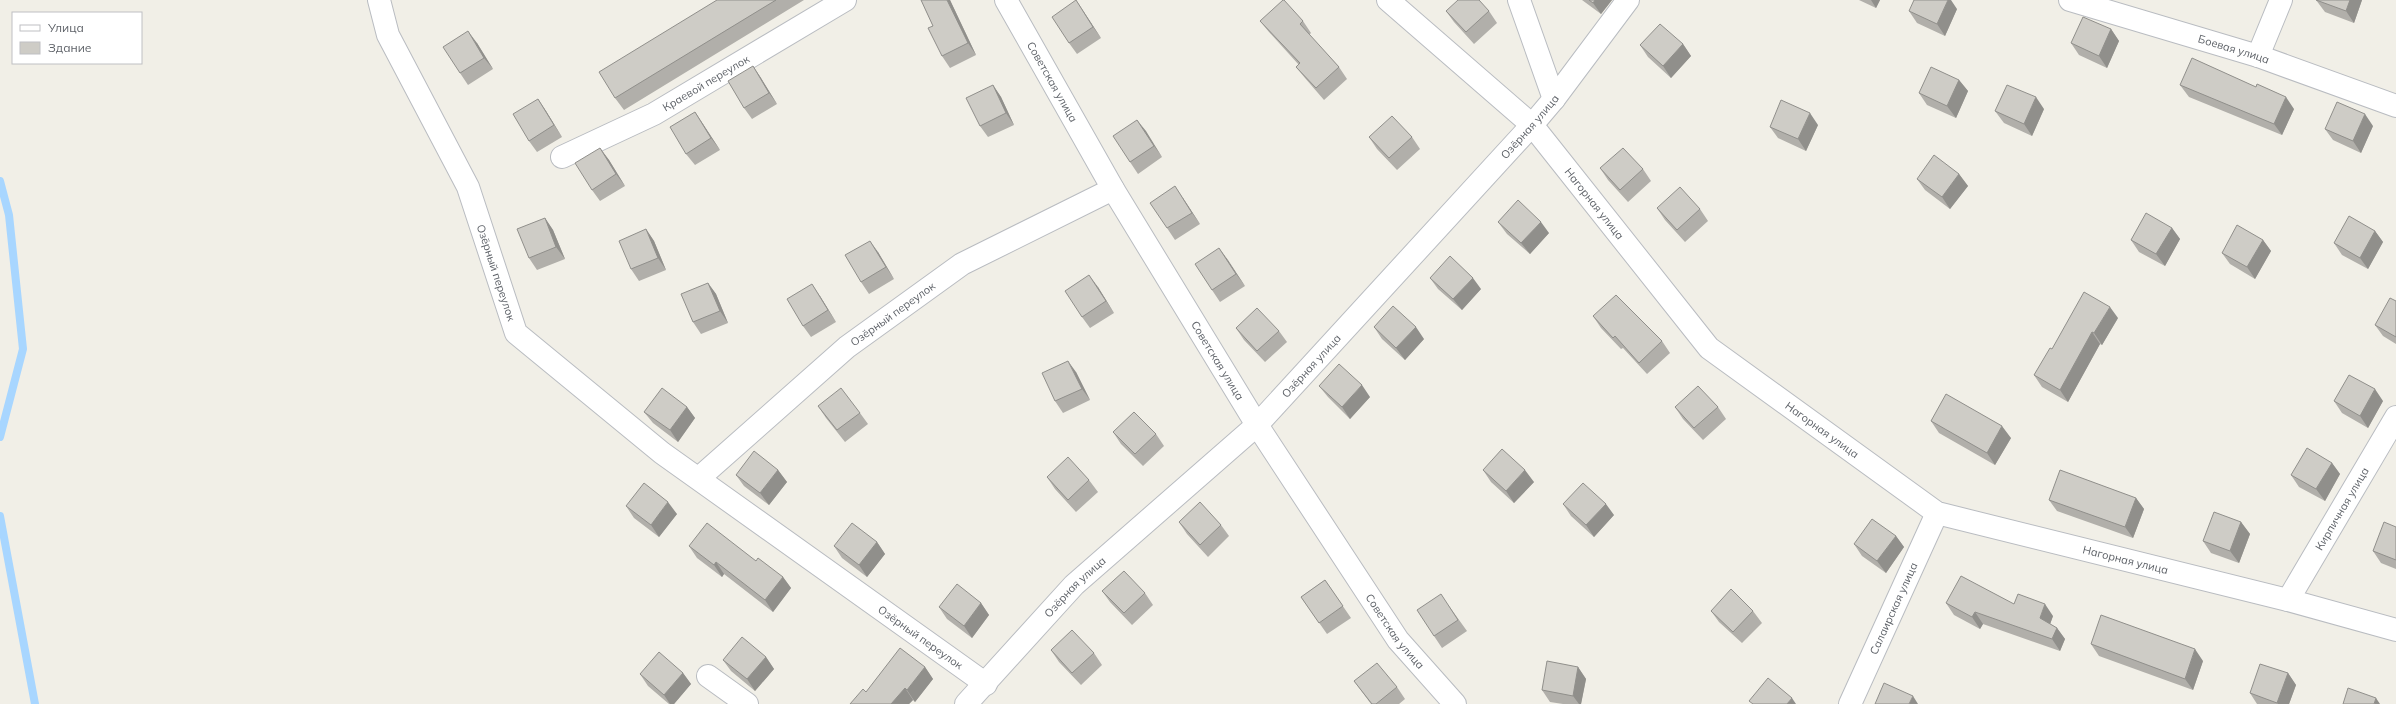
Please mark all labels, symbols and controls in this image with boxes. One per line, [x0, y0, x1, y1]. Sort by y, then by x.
legend [12, 12, 142, 64]
text: Улица [47, 20, 84, 35]
street label: Боевая улица [2197, 32, 2271, 67]
street label: Советская улица [1024, 39, 1081, 125]
text: Здание [48, 40, 92, 55]
street label: Краевой переулок [660, 52, 752, 114]
street label: Озёрная улица [1498, 92, 1562, 162]
street label: Нагорная улица [1562, 165, 1627, 242]
street label: Озёрный переулок [474, 222, 519, 323]
street label: Озёрный переулок [848, 279, 938, 349]
street label: Советская улица [1188, 318, 1247, 403]
street label: Озёрная улица [1279, 331, 1344, 401]
street label: Нагорная улица [1783, 399, 1862, 461]
street label: Кирпичная улица [2312, 465, 2372, 553]
street label: Нагорная улица [2081, 542, 2170, 577]
street label: Озёрная улица [1041, 553, 1109, 620]
street label: Салаирская улица [1866, 560, 1921, 657]
street label: Советская улица [1363, 591, 1427, 672]
street label: Озёрный переулок [875, 602, 966, 672]

